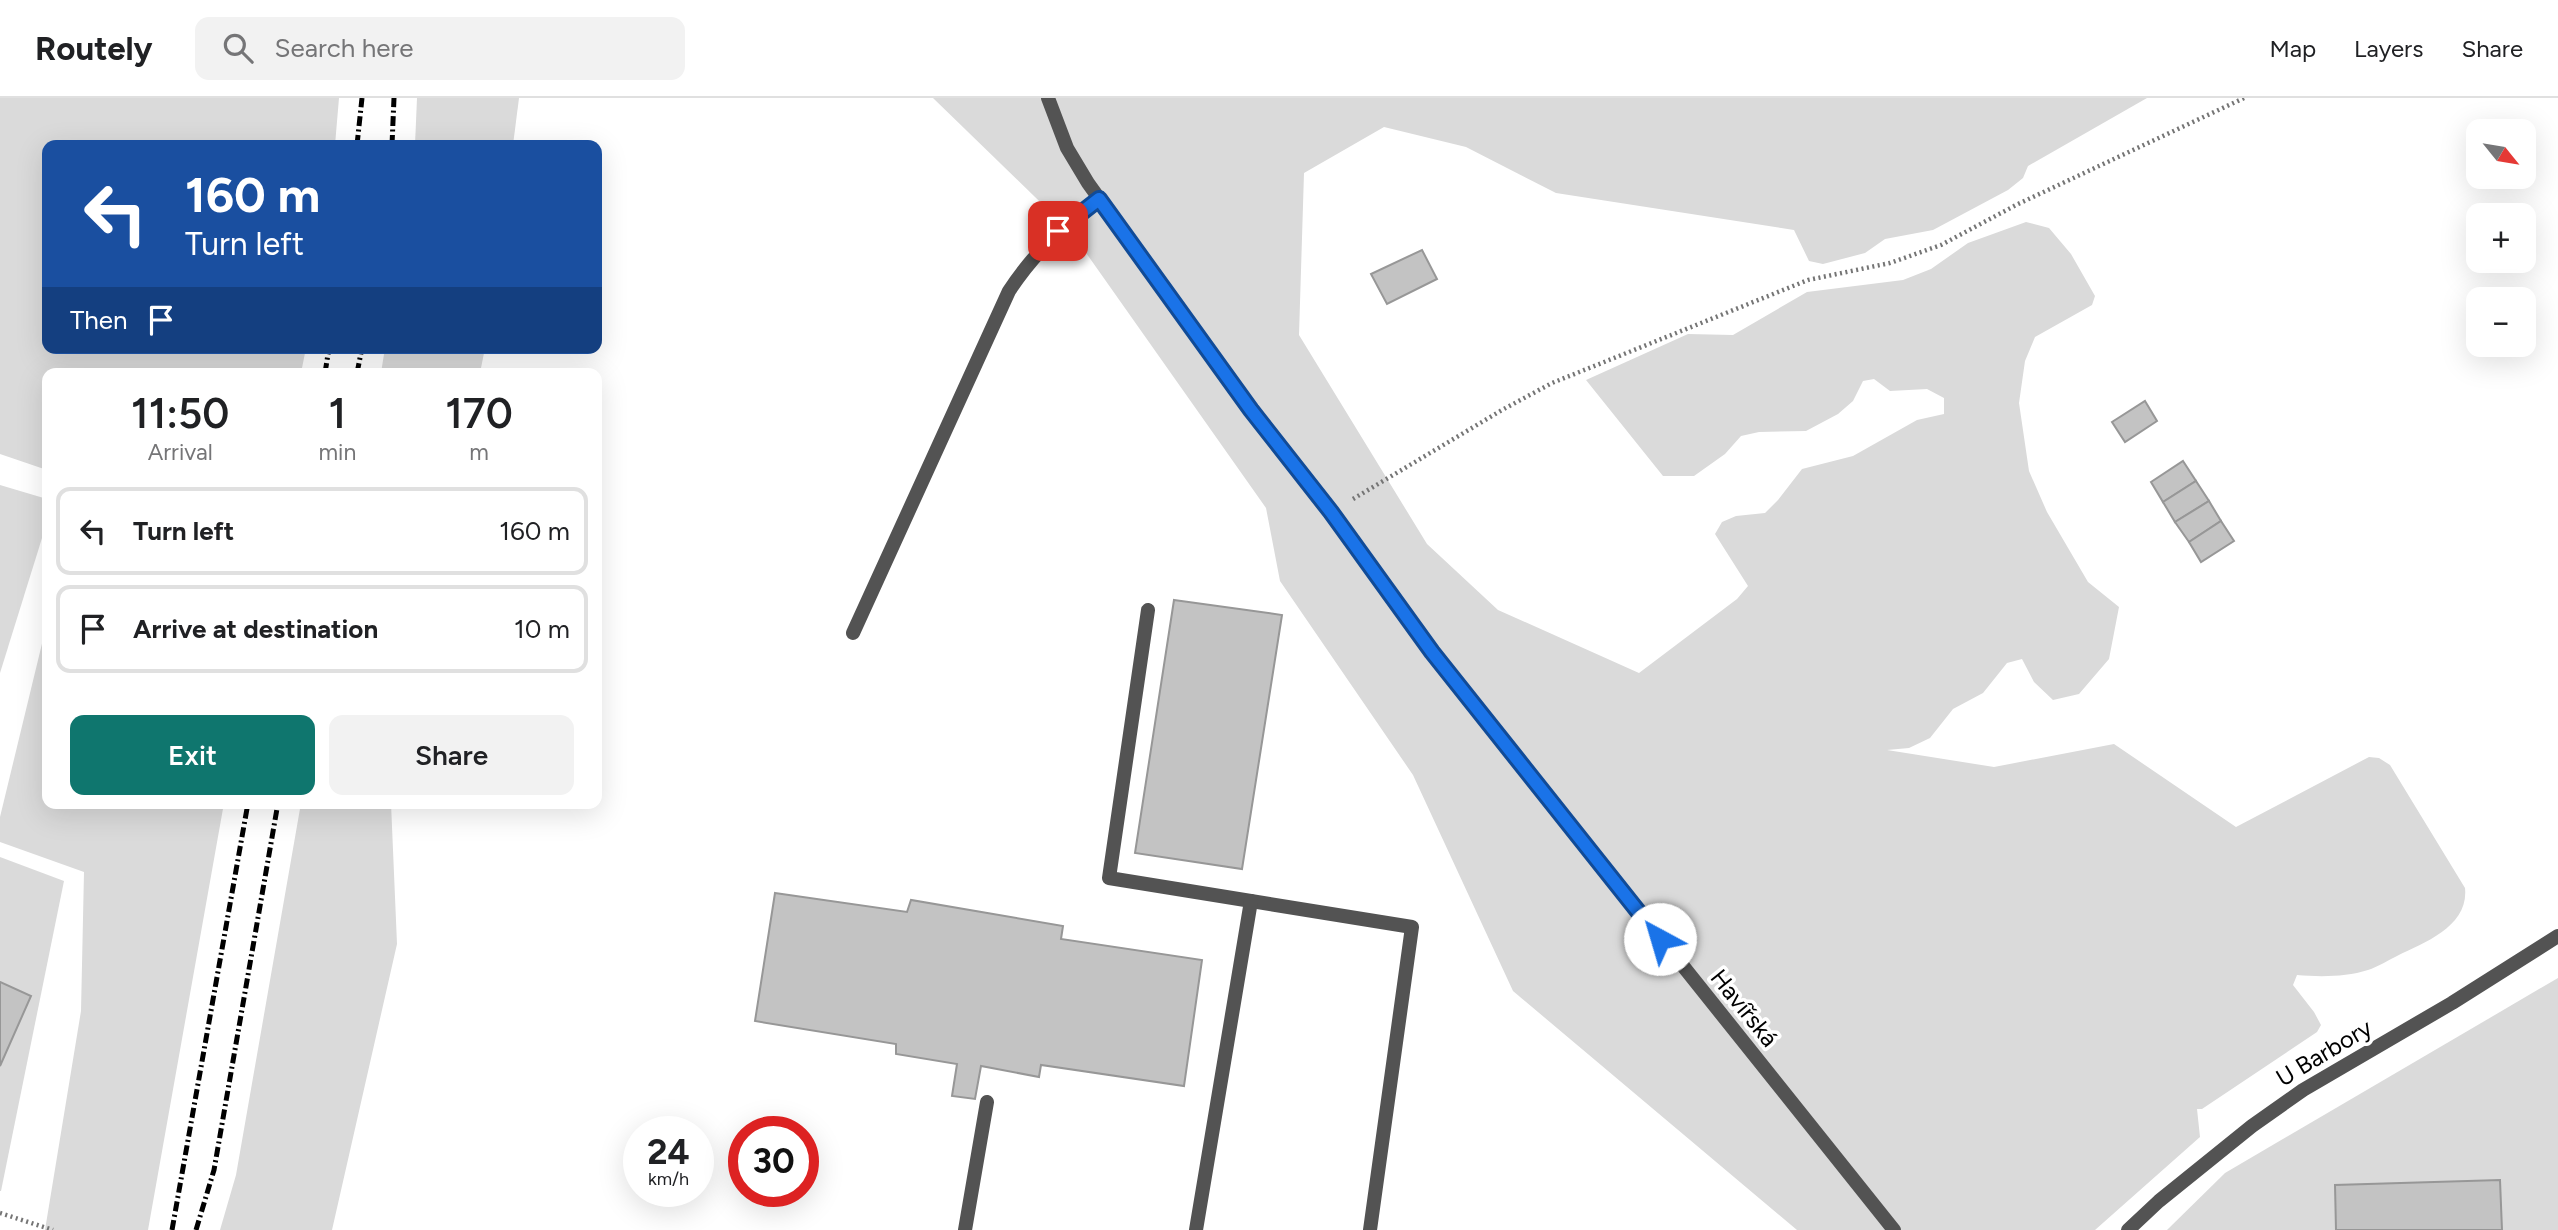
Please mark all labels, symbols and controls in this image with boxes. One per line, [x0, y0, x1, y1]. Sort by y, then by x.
search box [195, 17, 685, 80]
text: Routely [35, 29, 153, 68]
icon: search [219, 29, 257, 67]
text: Search here [275, 32, 414, 64]
text: Map [2269, 34, 2316, 63]
text: Layers [2354, 34, 2423, 63]
text: Share [2461, 34, 2523, 63]
north arrow [2466, 119, 2536, 189]
map controls [2466, 119, 2536, 357]
text: 160 m [185, 165, 320, 224]
icon: left [70, 168, 161, 259]
pin [1028, 201, 1088, 261]
button: + [2466, 203, 2536, 273]
icon: arrive [1039, 212, 1077, 250]
text: Turn left [185, 225, 304, 263]
button: − [2466, 287, 2536, 357]
icon: arrive [142, 301, 180, 339]
text: Then [70, 304, 128, 336]
text: 11:50 [131, 388, 229, 439]
text: 1 [329, 388, 346, 439]
text: 170 [445, 388, 513, 439]
text: Arrival [148, 438, 213, 466]
text: min [318, 438, 356, 466]
text: m [469, 438, 489, 466]
icon: left [74, 512, 112, 550]
text: Turn left [133, 515, 234, 547]
text: 160 m [499, 515, 570, 547]
icon: arrive [74, 610, 112, 648]
text: Arrive at destination [133, 613, 378, 645]
text: 10 m [514, 613, 570, 645]
button: Exit [70, 715, 315, 795]
button: Share [329, 715, 574, 795]
position arrow [1623, 902, 1697, 976]
street label: Havířská [1704, 963, 1784, 1052]
street label: U Barbory [2271, 1012, 2377, 1092]
speed limit sign: 30 [728, 1116, 819, 1207]
text: 24 [647, 1131, 690, 1173]
text: km/h [648, 1168, 689, 1190]

